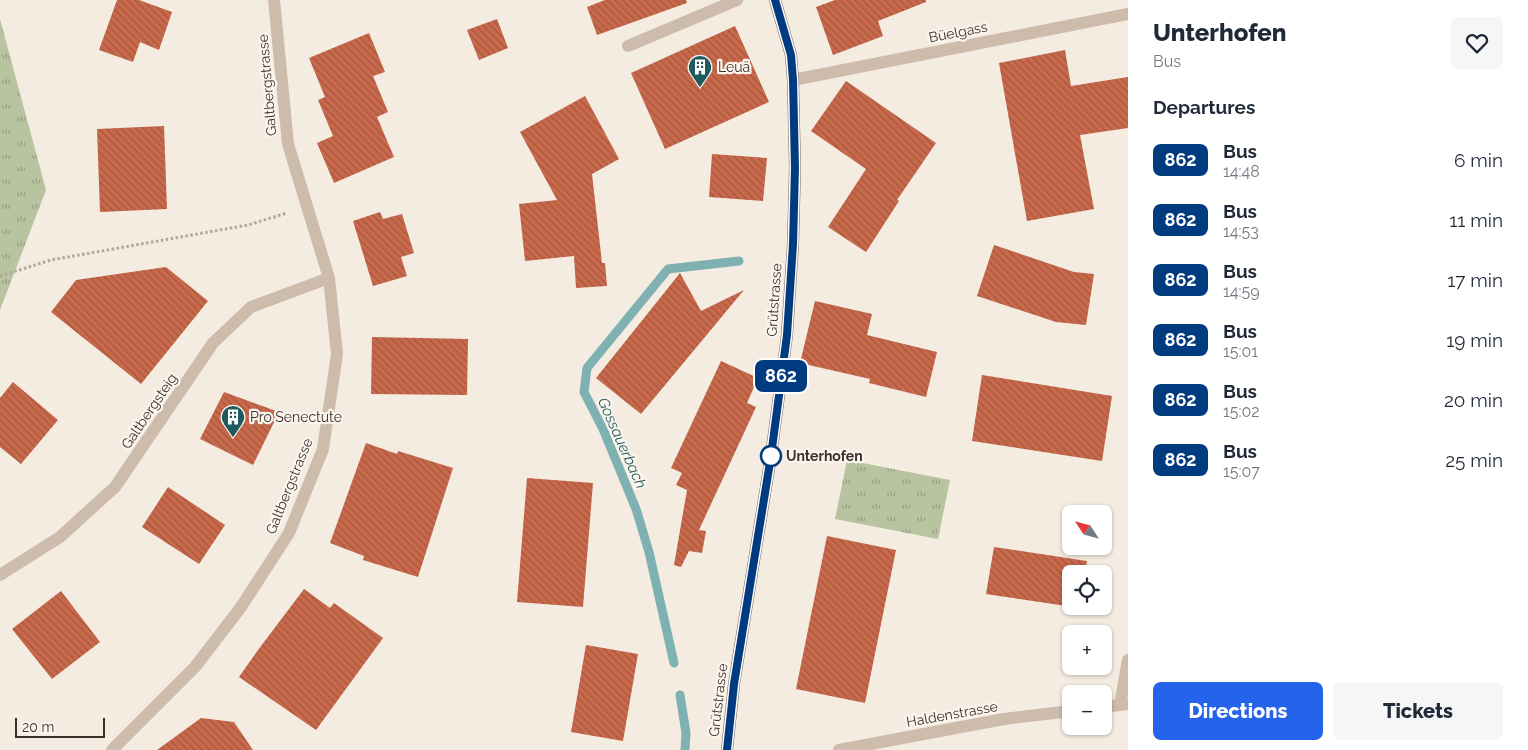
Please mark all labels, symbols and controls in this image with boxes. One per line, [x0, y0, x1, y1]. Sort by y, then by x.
button: heart [1451, 17, 1503, 69]
street label: Büelgass [927, 18, 989, 46]
text: Unterhofen [1153, 18, 1287, 47]
street label: Galtbergstrasse [255, 33, 279, 137]
text: Bus [1153, 52, 1181, 71]
building icon: Leuä [687, 54, 713, 88]
place label: Leuä [718, 59, 750, 75]
text: Departures [1153, 96, 1255, 118]
text: Bus [1223, 140, 1257, 162]
text: 862 [1165, 149, 1196, 170]
text: 6 min [1454, 149, 1503, 171]
text: 14:48 [1223, 162, 1260, 181]
text: Bus [1223, 200, 1257, 222]
text: 862 [1165, 209, 1196, 230]
text: 11 min [1449, 209, 1503, 231]
text: 14:53 [1223, 222, 1259, 241]
text: Bus [1223, 260, 1257, 282]
street label: Grütstrasse [763, 263, 785, 337]
text: 862 [1165, 269, 1196, 290]
text: 17 min [1447, 269, 1503, 291]
text: 14:59 [1223, 282, 1260, 301]
text: Bus [1223, 320, 1257, 342]
text: 862 [1165, 329, 1196, 350]
text: 19 min [1446, 329, 1503, 351]
text: 15:01 [1223, 342, 1258, 361]
line badge: 862 [752, 360, 810, 392]
text: 862 [765, 365, 797, 386]
street label: Galtbergsteig [118, 370, 180, 452]
text: Bus [1223, 380, 1257, 402]
text: 862 [1165, 389, 1196, 410]
text: 20 min [1444, 389, 1503, 411]
water label: Gossauerbach [594, 395, 650, 491]
text: 15:02 [1223, 402, 1260, 421]
building icon: Pro Senectute [220, 404, 246, 438]
place label: Pro Senectute [250, 409, 342, 425]
street label: Galtbergstrasse [262, 436, 316, 536]
text: Bus [1223, 440, 1257, 462]
marker: Unterhofen [760, 445, 782, 467]
place label: Unterhofen [786, 448, 863, 464]
text: 862 [1165, 449, 1196, 470]
text: 25 min [1445, 449, 1503, 471]
text: 15:07 [1223, 462, 1260, 481]
north arrow [1062, 505, 1112, 555]
map controls [1062, 505, 1112, 735]
button: locate [1062, 565, 1112, 615]
button: + [1062, 625, 1112, 675]
street label: Grütstrasse [706, 662, 730, 738]
button: Directions [1153, 682, 1323, 740]
button: Tickets [1333, 682, 1503, 740]
button: − [1062, 685, 1112, 735]
street label: Haldenstrasse [905, 698, 999, 730]
scale bar [15, 715, 105, 738]
text: 20 m [22, 719, 54, 735]

